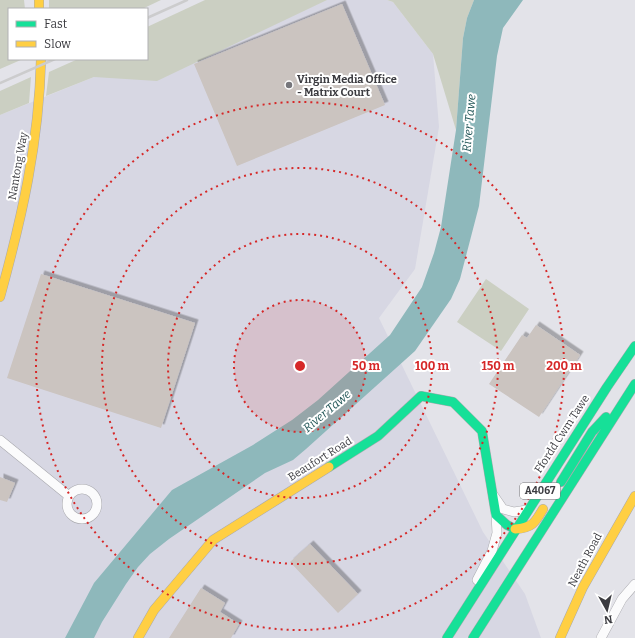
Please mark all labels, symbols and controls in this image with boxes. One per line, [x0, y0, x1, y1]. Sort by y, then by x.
legend [8, 8, 148, 60]
text: Fast [44, 17, 68, 31]
text: Slow [44, 37, 71, 51]
place label: Virgin Media Office - Matrix Court [297, 73, 397, 99]
marker: Virgin Media Office - Matrix Court [284, 80, 294, 90]
water label: River Tawe [460, 94, 478, 152]
street label: Nantong Way [6, 131, 30, 201]
centre of rings [293, 359, 307, 373]
text: 50 m [352, 359, 380, 373]
text: 100 m [415, 359, 450, 373]
text: 150 m [482, 359, 515, 373]
text: 200 m [546, 359, 582, 373]
water label: River Tawe [300, 387, 354, 435]
street label: Ffordd Cwm Tawe [532, 393, 592, 475]
street label: Beaufort Road [286, 434, 355, 484]
road number: A4067 [520, 483, 560, 499]
street label: Neath Road [565, 530, 605, 589]
north arrow [587, 590, 627, 630]
text: N [603, 612, 613, 627]

